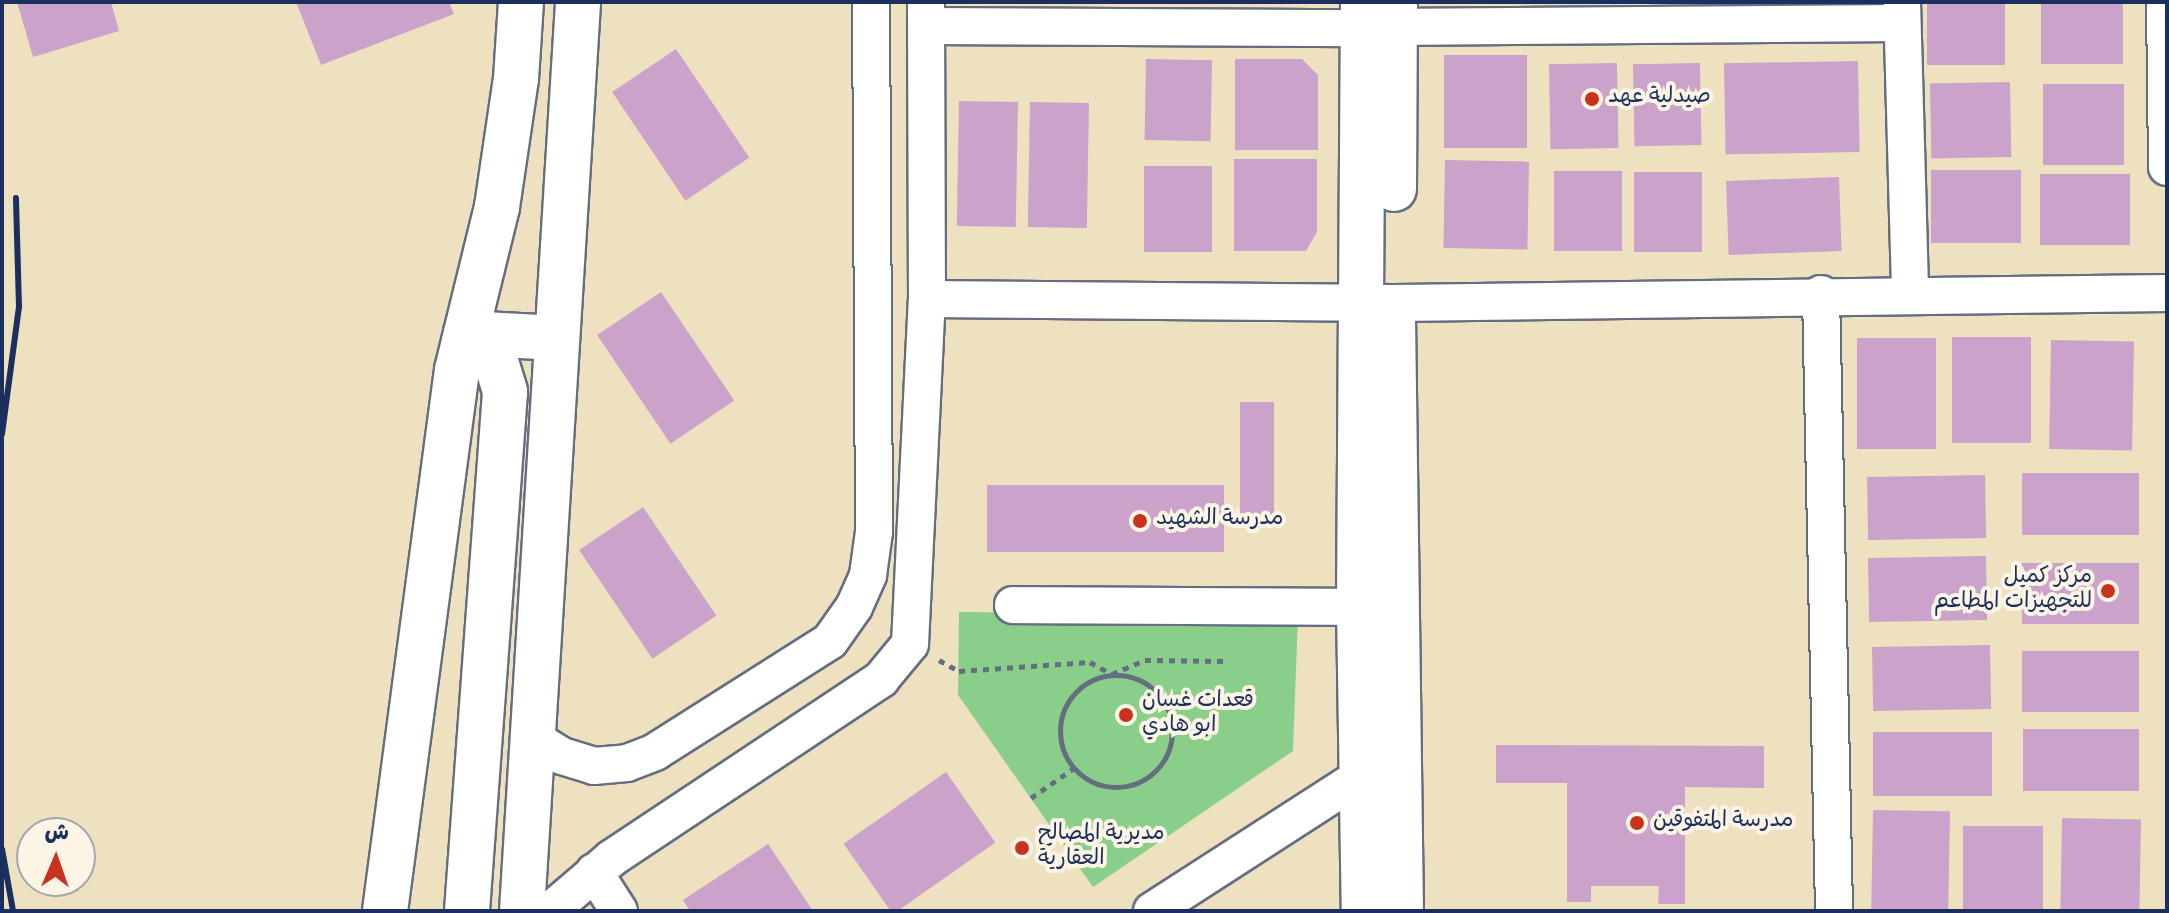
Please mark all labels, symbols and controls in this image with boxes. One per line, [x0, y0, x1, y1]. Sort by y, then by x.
place label: صيدلية عهد [1608, 86, 1711, 112]
marker: صيدلية عهد [1583, 90, 1601, 108]
place label: مدرسة الشهيد [1156, 508, 1283, 534]
marker: مدرسة الشهيد [1131, 512, 1149, 530]
place label: مركز كميل للتجهيزات المطاعم [1934, 565, 2092, 616]
marker: مركز كميل للتجهيزات المطاعم [2099, 582, 2117, 600]
place label: قعدات غسان ابو هادي [1142, 689, 1254, 740]
marker: قعدات غسان ابو هادي [1117, 706, 1135, 724]
place label: مدرسة المتفوقين [1653, 810, 1794, 836]
marker: مدرسة المتفوقين [1628, 814, 1646, 832]
north arrow [16, 817, 96, 897]
text: ش [44, 822, 69, 848]
place label: مديرية المصالح العقارية [1038, 822, 1165, 874]
marker: مديرية المصالح العقارية [1013, 839, 1031, 857]

